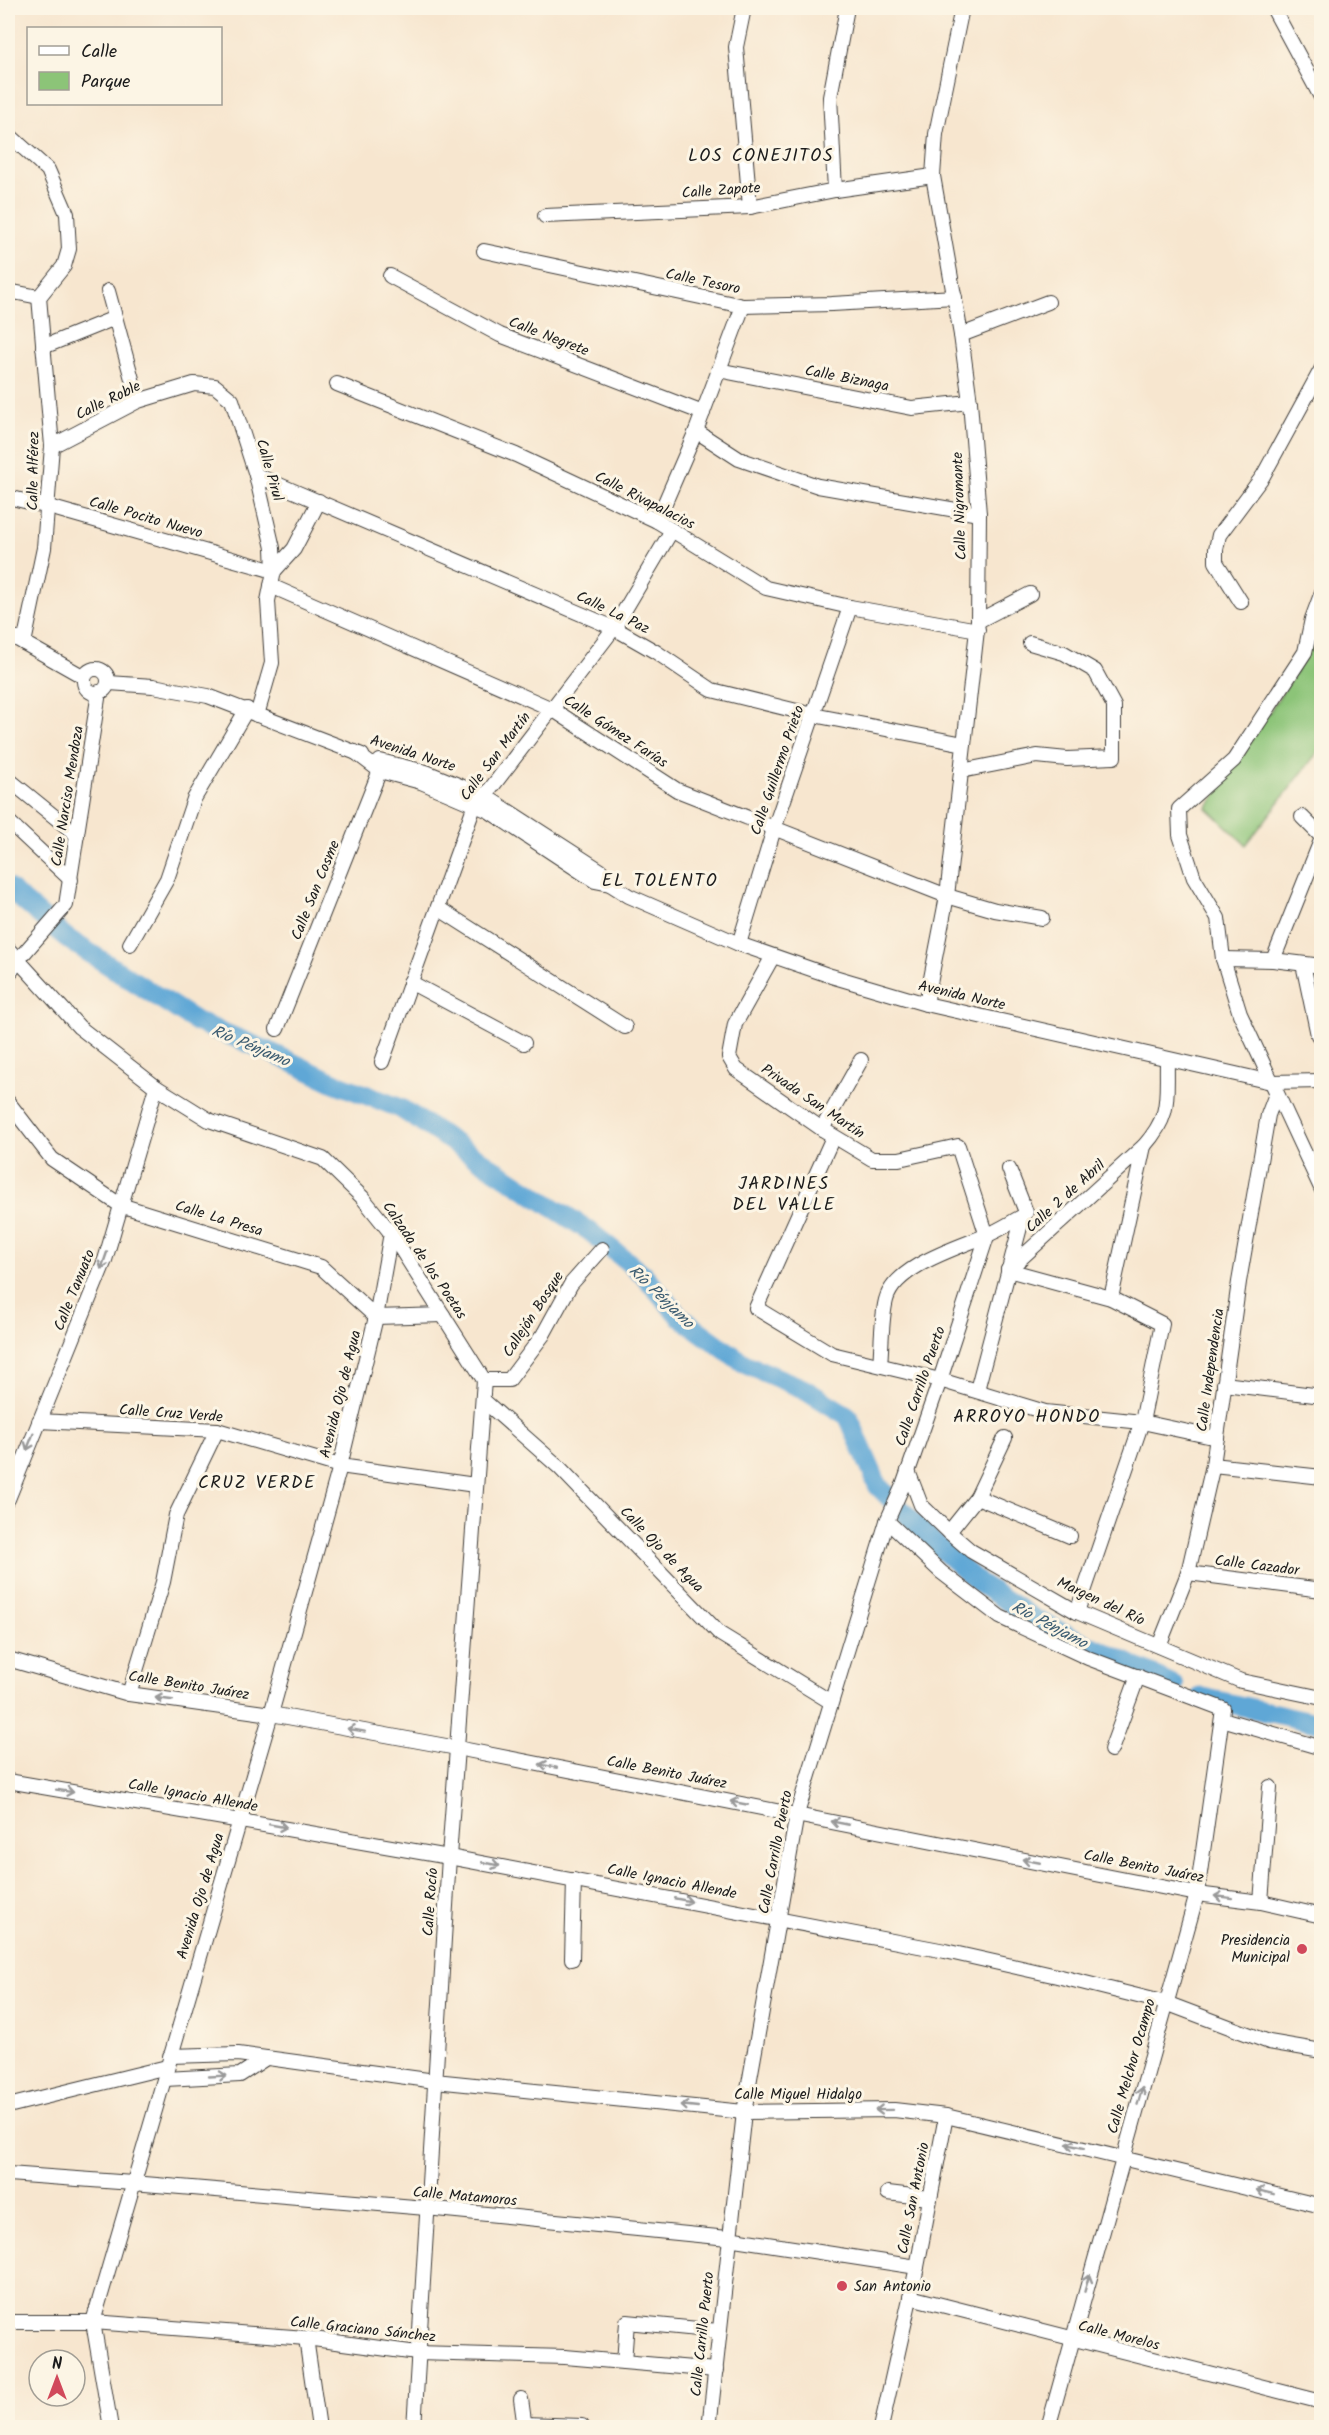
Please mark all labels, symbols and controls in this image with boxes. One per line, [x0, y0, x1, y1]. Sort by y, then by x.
legend [27, 27, 222, 105]
text: Calle [81, 38, 117, 67]
text: Parque [81, 68, 130, 97]
district label: LOS CONEJITOS [688, 142, 834, 171]
street label: Calle Zapote [681, 176, 762, 206]
street label: Calle Tesoro [663, 262, 743, 302]
street label: Calle Negrete [505, 311, 593, 363]
street label: Calle Biznaga [803, 359, 891, 399]
street label: Calle Roble [72, 375, 145, 427]
street label: Calle Alférez [21, 431, 47, 511]
street label: Calle Pirul [249, 436, 289, 505]
street label: Calle Nigromante [946, 451, 974, 560]
street label: Calle Rivapalacios [590, 465, 700, 537]
street label: Calle Pocito Nuevo [86, 490, 206, 546]
street label: Calle La Paz [572, 585, 654, 641]
street label: Calle Gómez Farías [559, 689, 673, 775]
street label: Calle Guillermo Prieto [744, 702, 811, 838]
street label: Calle San Martín [454, 707, 537, 806]
street label: Calle Narciso Mendoza [45, 724, 91, 868]
street label: Avenida Norte [367, 729, 459, 779]
street label: Calle San Cosme [285, 837, 347, 944]
district label: EL TOLENTO [602, 867, 718, 896]
street label: Avenida Norte [916, 974, 1008, 1018]
water label: Río Pénjamo [208, 1019, 295, 1075]
street label: Privada San Martín [756, 1058, 869, 1146]
street label: Calle 2 de Abril [1020, 1154, 1111, 1239]
district label: JARDINES DEL VALLE [732, 1170, 836, 1220]
street label: Calle La Presa [172, 1194, 266, 1244]
street label: Calzada de los Poetas [376, 1197, 473, 1325]
street label: Calle Tanuato [48, 1246, 102, 1335]
one-way arrow [98, 1251, 109, 1270]
water label: Río Pénjamo [623, 1259, 701, 1336]
street label: Callejón Bosque [497, 1266, 571, 1362]
street label: Calle Independencia [1190, 1307, 1232, 1433]
street label: Calle Carrillo Puerto [889, 1323, 953, 1450]
street label: Avenida Ojo de Agua [313, 1328, 368, 1461]
street label: Calle Cruz Verde [118, 1398, 224, 1430]
district label: ARROYO HONDO [953, 1403, 1101, 1432]
one-way arrow [24, 1432, 35, 1450]
district label: CRUZ VERDE [198, 1469, 316, 1498]
street label: Calle Ojo de Agua [614, 1501, 709, 1599]
street label: Calle Cazador [1213, 1549, 1302, 1583]
street label: Margen del Río [1053, 1571, 1149, 1633]
water label: Río Pénjamo [1007, 1595, 1093, 1657]
street label: Calle Benito Juárez [127, 1665, 251, 1707]
one-way arrow [154, 1693, 174, 1704]
one-way arrow [347, 1724, 366, 1735]
street label: Calle Benito Juárez [605, 1750, 729, 1796]
one-way arrow [538, 1760, 558, 1771]
street label: Calle Ignacio Allende [126, 1773, 260, 1819]
one-way arrow [55, 1785, 75, 1796]
street label: Calle Carrillo Puerto [752, 1788, 800, 1916]
one-way arrow [730, 1797, 749, 1808]
one-way arrow [831, 1817, 850, 1828]
one-way arrow [268, 1821, 288, 1832]
street label: Avenida Ojo de Agua [170, 1830, 232, 1962]
street label: Calle Benito Juárez [1082, 1844, 1206, 1890]
one-way arrow [1022, 1855, 1042, 1866]
street label: Calle Ignacio Allende [605, 1858, 739, 1906]
one-way arrow [481, 1859, 500, 1870]
street label: Calle Rocío [417, 1867, 445, 1937]
one-way arrow [1213, 1891, 1233, 1902]
one-way arrow [672, 1895, 692, 1906]
place label: Presidencia Municipal [1221, 1929, 1290, 1970]
marker: Presidencia Municipal [1295, 1942, 1309, 1956]
street label: Calle Melchor Ocampo [1101, 1996, 1163, 2137]
one-way arrow [208, 2070, 228, 2081]
street label: Calle Miguel Hidalgo [734, 2083, 862, 2107]
one-way arrow [1135, 2087, 1146, 2106]
one-way arrow [680, 2100, 700, 2111]
one-way arrow [874, 2104, 894, 2116]
street label: Calle San Antonio [891, 2140, 937, 2256]
one-way arrow [1066, 2140, 1085, 2151]
street label: Calle Matamoros [412, 2180, 519, 2214]
one-way arrow [1255, 2185, 1274, 2197]
street label: Calle Carrillo Puerto [685, 2270, 722, 2398]
one-way arrow [1082, 2274, 1093, 2293]
place label: San Antonio [854, 2275, 931, 2299]
marker: San Antonio [835, 2279, 849, 2293]
street label: Calle Graciano Sánchez [289, 2310, 437, 2350]
street label: Calle Morelos [1075, 2314, 1163, 2358]
north arrow [27, 2348, 87, 2408]
text: N [52, 2352, 62, 2377]

